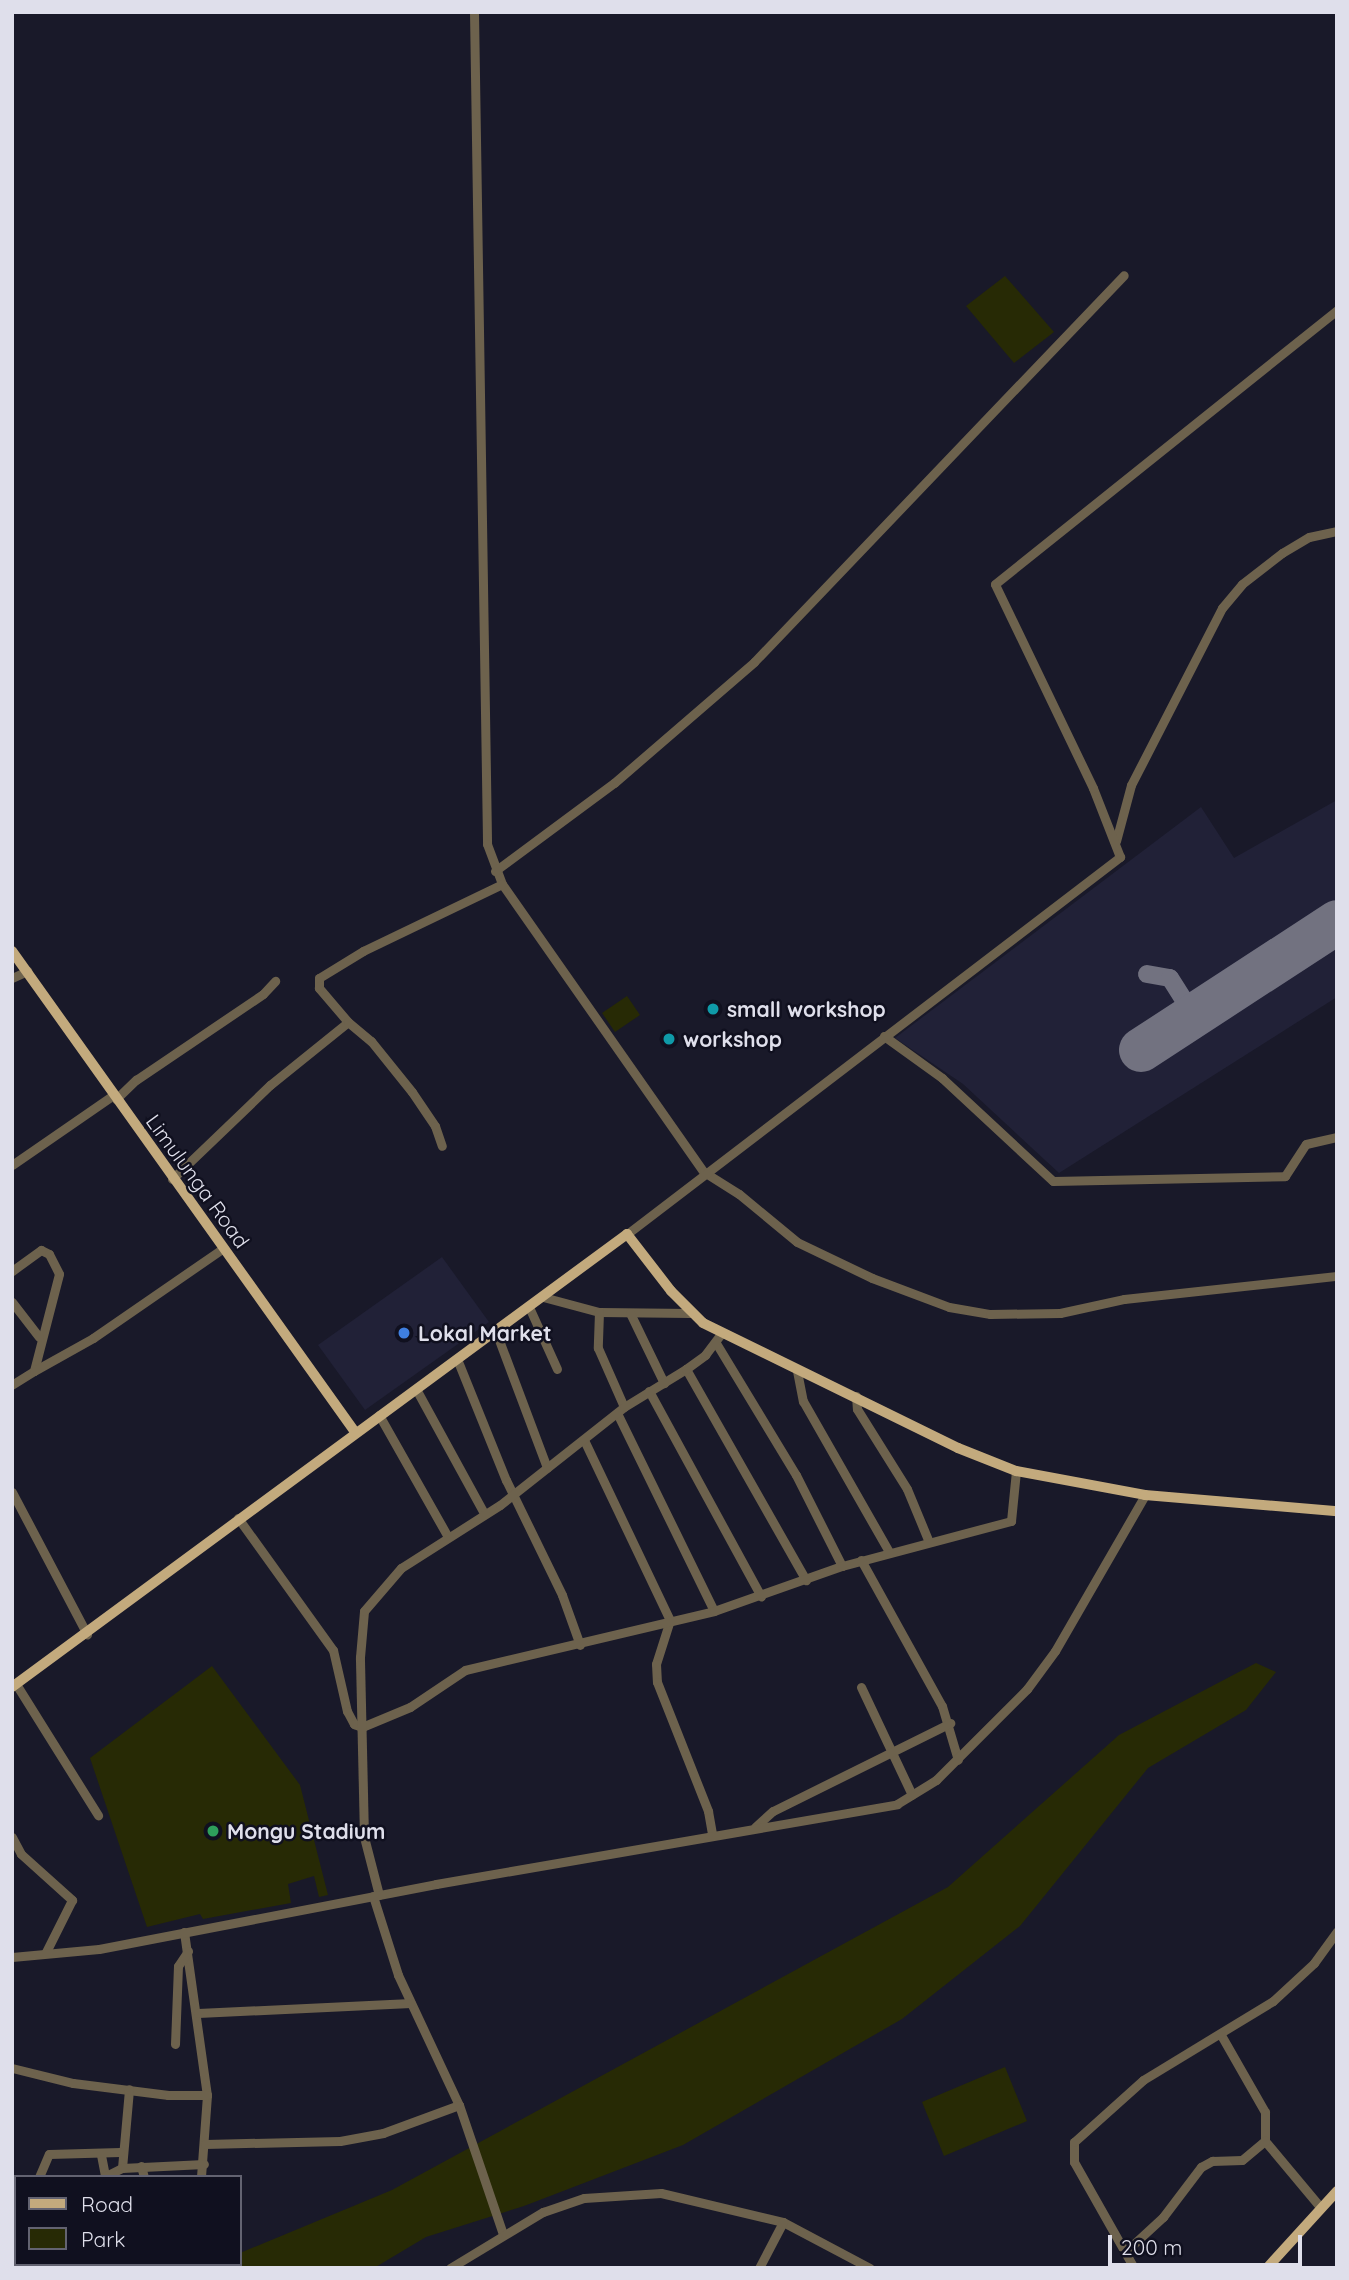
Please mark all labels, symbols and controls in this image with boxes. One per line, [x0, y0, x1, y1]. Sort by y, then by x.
place label: small workshop [727, 996, 886, 1022]
marker: small workshop [705, 1001, 721, 1017]
place label: workshop [683, 1026, 782, 1052]
marker: workshop [661, 1031, 677, 1047]
street label: Limulunga Road [141, 1109, 255, 1253]
place label: Lokal Market [418, 1320, 551, 1346]
marker: Lokal Market [396, 1325, 412, 1341]
place label: Mongu Stadium [227, 1818, 385, 1844]
marker: Mongu Stadium [205, 1823, 221, 1839]
legend [14, 2175, 242, 2266]
text: Road [81, 2191, 133, 2217]
scale bar [1111, 2220, 1305, 2264]
text: Park [81, 2226, 125, 2252]
text: 200 m [1121, 2234, 1183, 2260]

